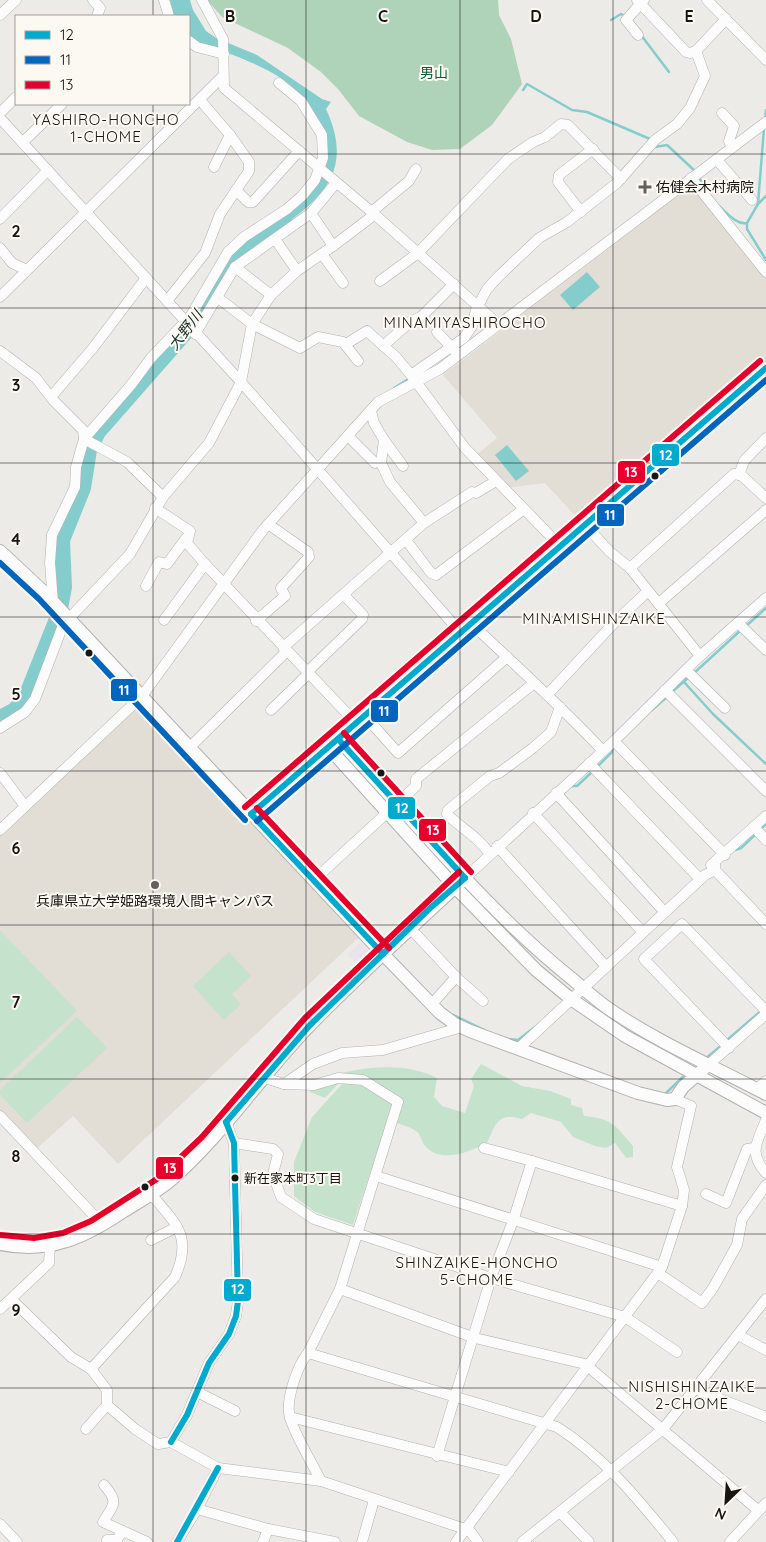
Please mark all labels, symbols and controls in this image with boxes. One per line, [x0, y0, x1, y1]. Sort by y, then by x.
text: B [225, 6, 235, 26]
text: C [378, 6, 388, 26]
text: D [530, 6, 542, 26]
text: E [684, 6, 694, 26]
legend [15, 15, 190, 105]
text: 12 [60, 25, 74, 44]
text: 11 [60, 50, 71, 69]
park label: 男山 [420, 64, 448, 82]
text: 13 [60, 75, 74, 94]
district label: YASHIRO-HONCHO 1-CHOME [33, 110, 179, 146]
place label: 佑健会木村病院 [656, 178, 754, 196]
marker: 佑健会木村病院 [638, 180, 652, 194]
text: 2 [11, 221, 21, 241]
water label: 大野川 [164, 305, 207, 354]
district label: MINAMIYASHIROCHO [384, 313, 546, 332]
text: 3 [12, 375, 20, 395]
line badge: 12 [651, 443, 680, 467]
text: 12 [659, 446, 673, 464]
line badge: 13 [617, 460, 646, 484]
text: 13 [625, 463, 637, 481]
unlabelled marker [650, 471, 660, 481]
line badge: 11 [596, 503, 625, 527]
text: 11 [605, 506, 615, 524]
text: 4 [11, 529, 21, 549]
district label: MINAMISHINZAIKE [522, 609, 666, 628]
unlabelled marker [84, 648, 94, 658]
line badge: 11 [110, 678, 138, 702]
text: 11 [119, 681, 129, 699]
text: 5 [11, 684, 21, 704]
line badge: 11 [370, 699, 399, 723]
text: 11 [379, 702, 389, 720]
unlabelled marker [376, 768, 386, 778]
line badge: 12 [387, 796, 416, 820]
text: 12 [395, 799, 409, 817]
line badge: 13 [418, 818, 447, 842]
text: 13 [427, 821, 439, 839]
text: 6 [12, 838, 21, 858]
marker: 兵庫県立大学姫路環境人間キャンパス [149, 879, 161, 891]
place label: 兵庫県立大学姫路環境人間キャンパス [36, 892, 274, 910]
text: 7 [12, 992, 21, 1012]
text: 8 [12, 1146, 21, 1166]
line badge: 13 [155, 1156, 184, 1180]
text: 13 [164, 1159, 176, 1177]
place label: 新在家本町3丁目 [244, 1170, 342, 1186]
marker: 新在家本町3丁目 [230, 1173, 240, 1183]
unlabelled marker [140, 1182, 150, 1192]
district label: SHINZAIKE-HONCHO 5-CHOME [396, 1253, 558, 1289]
line badge: 12 [223, 1278, 252, 1302]
text: 12 [231, 1280, 245, 1298]
text: 9 [11, 1300, 21, 1320]
district label: NISHISHINZAIKE 2-CHOME [628, 1377, 756, 1413]
north arrow [701, 1477, 751, 1527]
text: N [712, 1503, 729, 1524]

